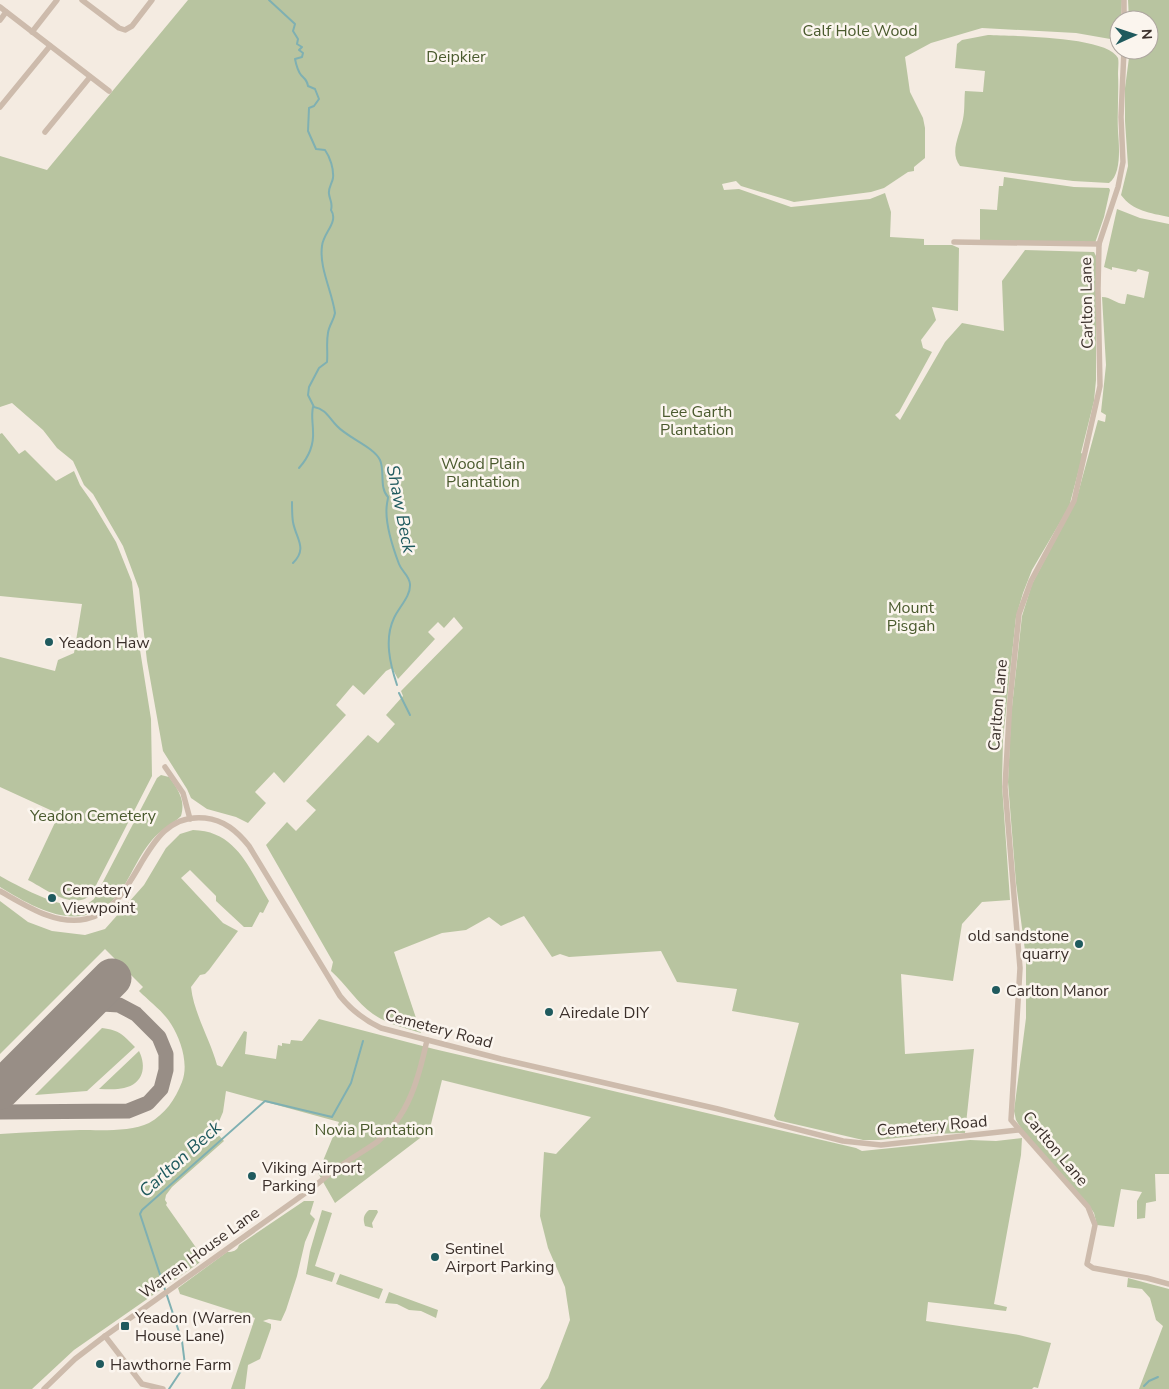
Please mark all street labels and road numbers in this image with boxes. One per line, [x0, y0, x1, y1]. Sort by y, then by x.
street label: Carlton Lane [1075, 257, 1099, 349]
street label: Carlton Lane [983, 658, 1013, 752]
street label: Cemetery Road [382, 1004, 495, 1054]
street label: Carlton Lane [1017, 1106, 1093, 1191]
street label: Cemetery Road [876, 1110, 988, 1142]
street label: Warren House Lane [135, 1202, 264, 1304]

